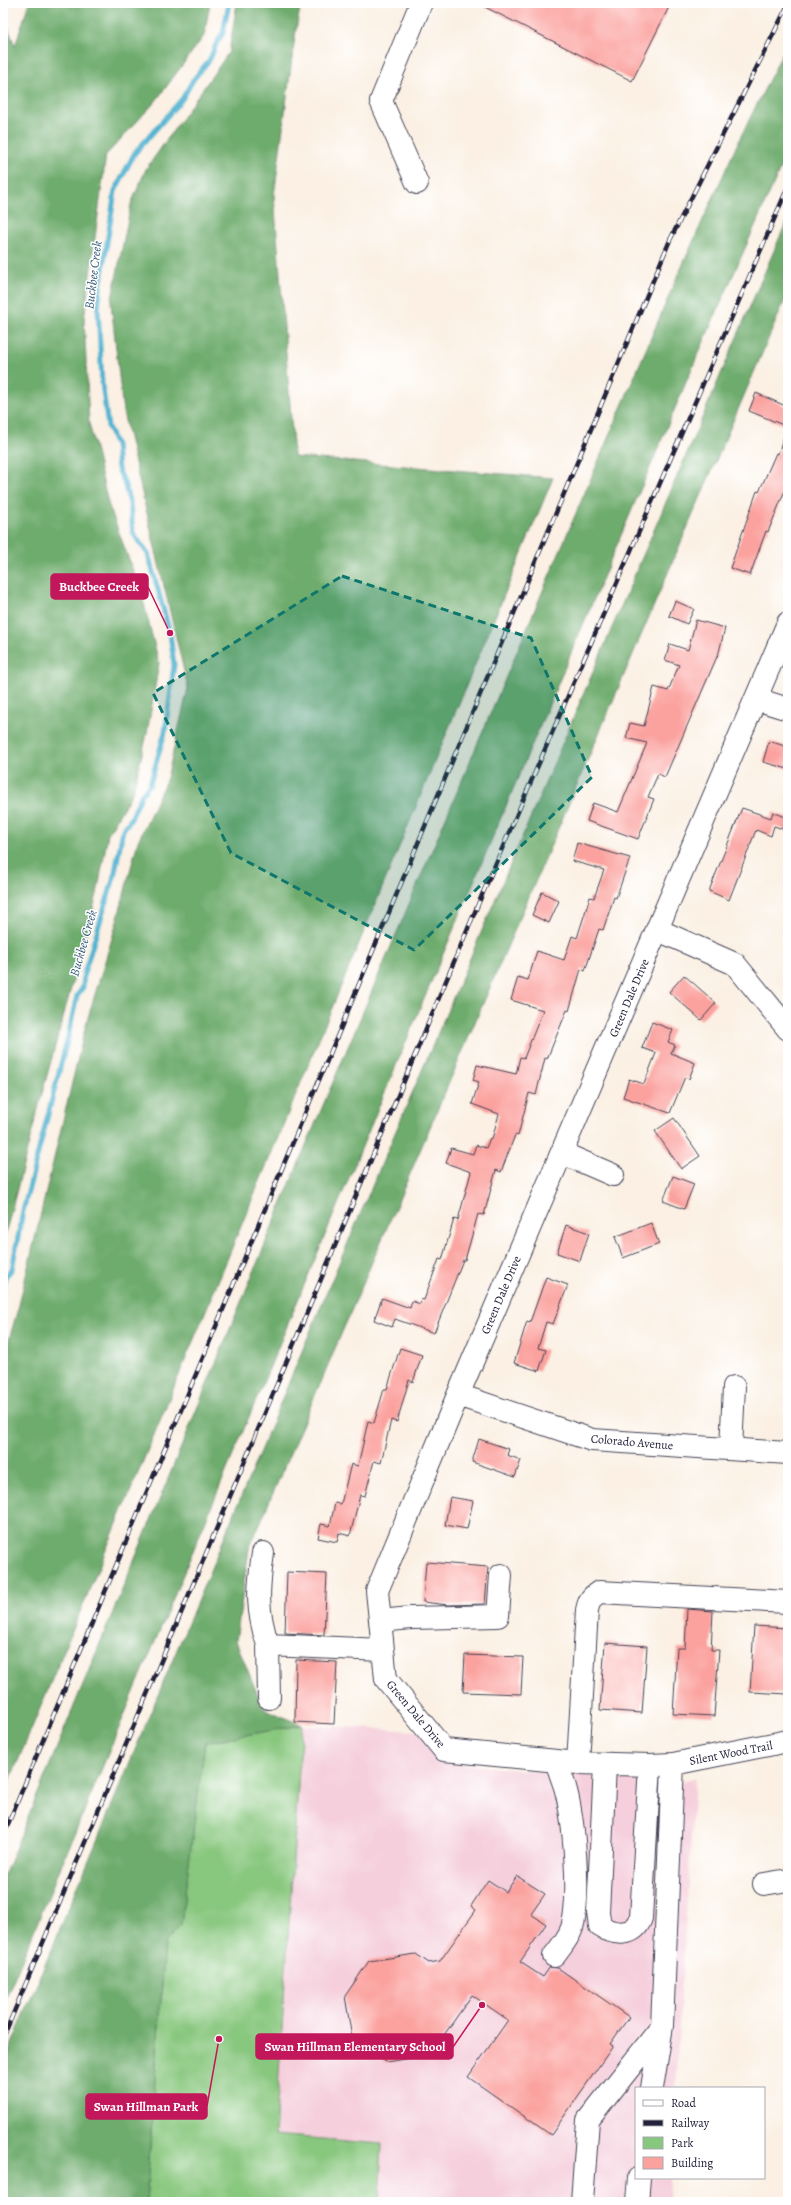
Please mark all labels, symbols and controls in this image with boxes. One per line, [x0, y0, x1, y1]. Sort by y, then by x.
water label: Buckbee Creek [80, 240, 106, 310]
callout: Buckbee Creek [51, 574, 148, 599]
text: Buckbee Creek [59, 578, 139, 595]
water label: Buckbee Creek [65, 908, 101, 978]
street label: Green Dale Drive [605, 956, 653, 1040]
street label: Green Dale Drive [477, 1253, 525, 1337]
street label: Colorado Avenue [590, 1430, 674, 1454]
street label: Green Dale Drive [383, 1677, 449, 1751]
street label: Silent Wood Trail [688, 1737, 774, 1769]
callout: Swan Hillman Elementary School [256, 2034, 453, 2059]
text: Swan Hillman Elementary School [264, 2038, 446, 2055]
legend [635, 2087, 765, 2179]
callout: Swan Hillman Park [86, 2094, 207, 2119]
text: Road [671, 2095, 697, 2111]
text: Swan Hillman Park [94, 2098, 199, 2115]
text: Railway [671, 2115, 710, 2131]
text: Park [671, 2135, 694, 2151]
text: Building [671, 2155, 713, 2171]

